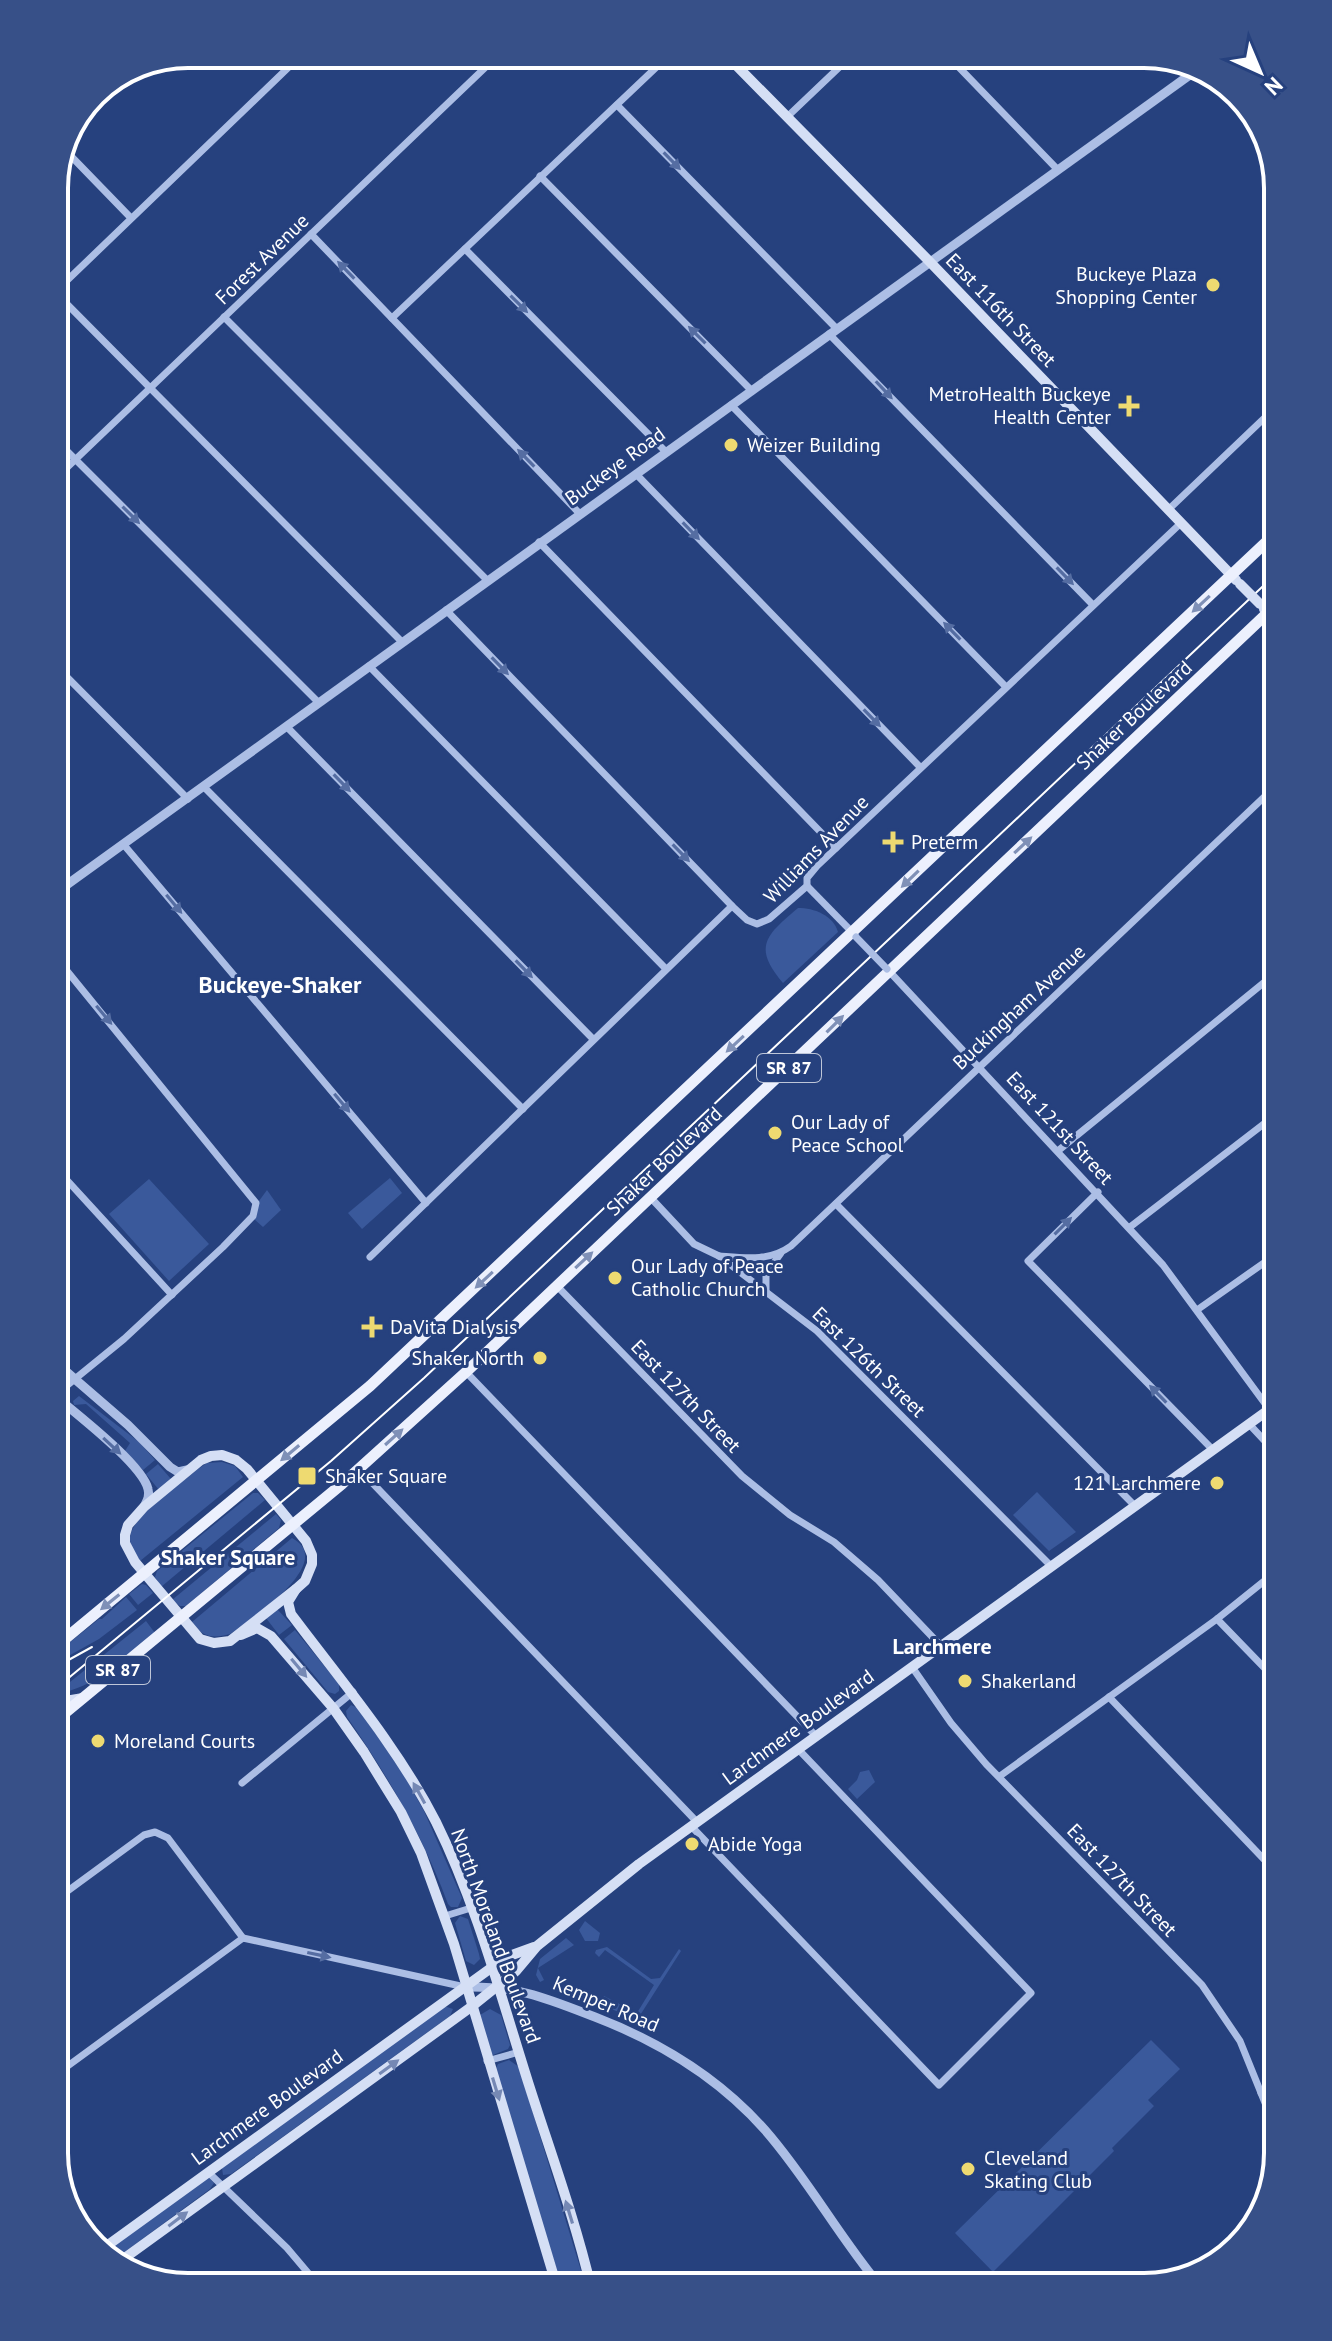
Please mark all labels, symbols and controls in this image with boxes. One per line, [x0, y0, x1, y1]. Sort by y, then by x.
north arrow [1220, 32, 1300, 112]
text: N [1259, 71, 1289, 101]
one-way arrow [662, 151, 680, 170]
street label: Forest Avenue [210, 208, 314, 310]
street label: East 116th Street [940, 248, 1062, 372]
one-way arrow [337, 261, 355, 280]
place label: Buckeye Plaza Shopping Center [1055, 261, 1197, 310]
marker: Buckeye Plaza Shopping Center [1204, 276, 1222, 294]
one-way arrow [510, 294, 528, 313]
one-way arrow [688, 326, 707, 345]
one-way arrow [874, 380, 892, 399]
place label: MetroHealth Buckeye Health Center [929, 381, 1111, 430]
marker: MetroHealth Buckeye Health Center [1118, 395, 1140, 417]
street label: Buckeye Road [560, 421, 670, 511]
place label: Weizer Building [747, 432, 881, 458]
marker: Weizer Building [722, 436, 740, 454]
one-way arrow [517, 449, 536, 468]
one-way arrow [121, 505, 140, 524]
one-way arrow [682, 521, 700, 540]
one-way arrow [1055, 566, 1074, 585]
one-way arrow [1192, 594, 1211, 612]
one-way arrow [943, 622, 962, 641]
street label: Shaker Boulevard [1071, 655, 1197, 775]
one-way arrow [491, 656, 509, 675]
one-way arrow [862, 708, 881, 727]
one-way arrow [332, 773, 351, 792]
street label: Williams Avenue [758, 789, 874, 909]
place label: Preterm [911, 829, 978, 855]
marker: Preterm [882, 831, 904, 853]
one-way arrow [1013, 836, 1032, 855]
one-way arrow [671, 843, 690, 862]
one-way arrow [901, 869, 920, 887]
one-way arrow [165, 894, 182, 914]
street label: Buckingham Avenue [947, 939, 1091, 1075]
one-way arrow [514, 959, 533, 978]
district label: Buckeye-Shaker [199, 969, 362, 1000]
one-way arrow [95, 1005, 112, 1025]
one-way arrow [825, 1015, 844, 1034]
one-way arrow [725, 1035, 744, 1053]
road number: SR 87 [757, 1054, 821, 1082]
street label: East 121st Street [1001, 1066, 1119, 1190]
one-way arrow [333, 1093, 350, 1113]
street label: Shaker Boulevard [601, 1101, 727, 1221]
place label: Our Lady of Peace School [791, 1109, 904, 1158]
marker: Our Lady of Peace School [766, 1124, 784, 1142]
one-way arrow [1053, 1217, 1072, 1236]
one-way arrow [575, 1252, 594, 1270]
place label: Our Lady of Peace Catholic Church [631, 1253, 784, 1302]
marker: Our Lady of Peace Catholic Church [606, 1269, 624, 1287]
one-way arrow [475, 1271, 494, 1289]
street label: East 126th Street [807, 1301, 931, 1423]
place label: DaVita Dialysis [390, 1314, 517, 1340]
marker: DaVita Dialysis [361, 1316, 383, 1338]
street label: East 127th Street [625, 1334, 747, 1458]
place label: Shaker North [412, 1345, 524, 1371]
marker: Shaker North [531, 1349, 549, 1367]
one-way arrow [1150, 1385, 1168, 1404]
one-way arrow [385, 1429, 404, 1447]
one-way arrow [102, 1436, 121, 1454]
one-way arrow [280, 1444, 300, 1461]
place label: Shaker Square [325, 1463, 447, 1489]
marker: Shaker Square [296, 1465, 318, 1487]
place label: 121 Larchmere [1073, 1470, 1201, 1496]
marker: 121 Larchmere [1208, 1474, 1226, 1492]
district label: Shaker Square [161, 1543, 295, 1571]
one-way arrow [100, 1593, 120, 1610]
district label: Larchmere [892, 1632, 992, 1660]
road number: SR 87 [86, 1656, 150, 1684]
one-way arrow [290, 1658, 307, 1678]
street label: Larchmere Boulevard [717, 1663, 879, 1791]
place label: Shakerland [981, 1668, 1076, 1694]
marker: Shakerland [956, 1672, 974, 1690]
place label: Moreland Courts [114, 1728, 255, 1754]
marker: Moreland Courts [89, 1732, 107, 1750]
one-way arrow [412, 1782, 426, 1804]
street label: East 127th Street [1061, 1818, 1183, 1942]
street label: North Moreland Boulevard [445, 1825, 547, 2047]
place label: Abide Yoga [708, 1831, 802, 1857]
marker: Abide Yoga [683, 1835, 701, 1853]
one-way arrow [307, 1949, 332, 1962]
street label: Kemper Road [549, 1970, 663, 2038]
street label: Larchmere Boulevard [186, 2043, 348, 2171]
one-way arrow [378, 2059, 400, 2075]
one-way arrow [490, 2077, 503, 2101]
place label: Cleveland Skating Club [984, 2145, 1092, 2194]
marker: Cleveland Skating Club [959, 2160, 977, 2178]
one-way arrow [562, 2200, 574, 2224]
one-way arrow [168, 2211, 188, 2227]

